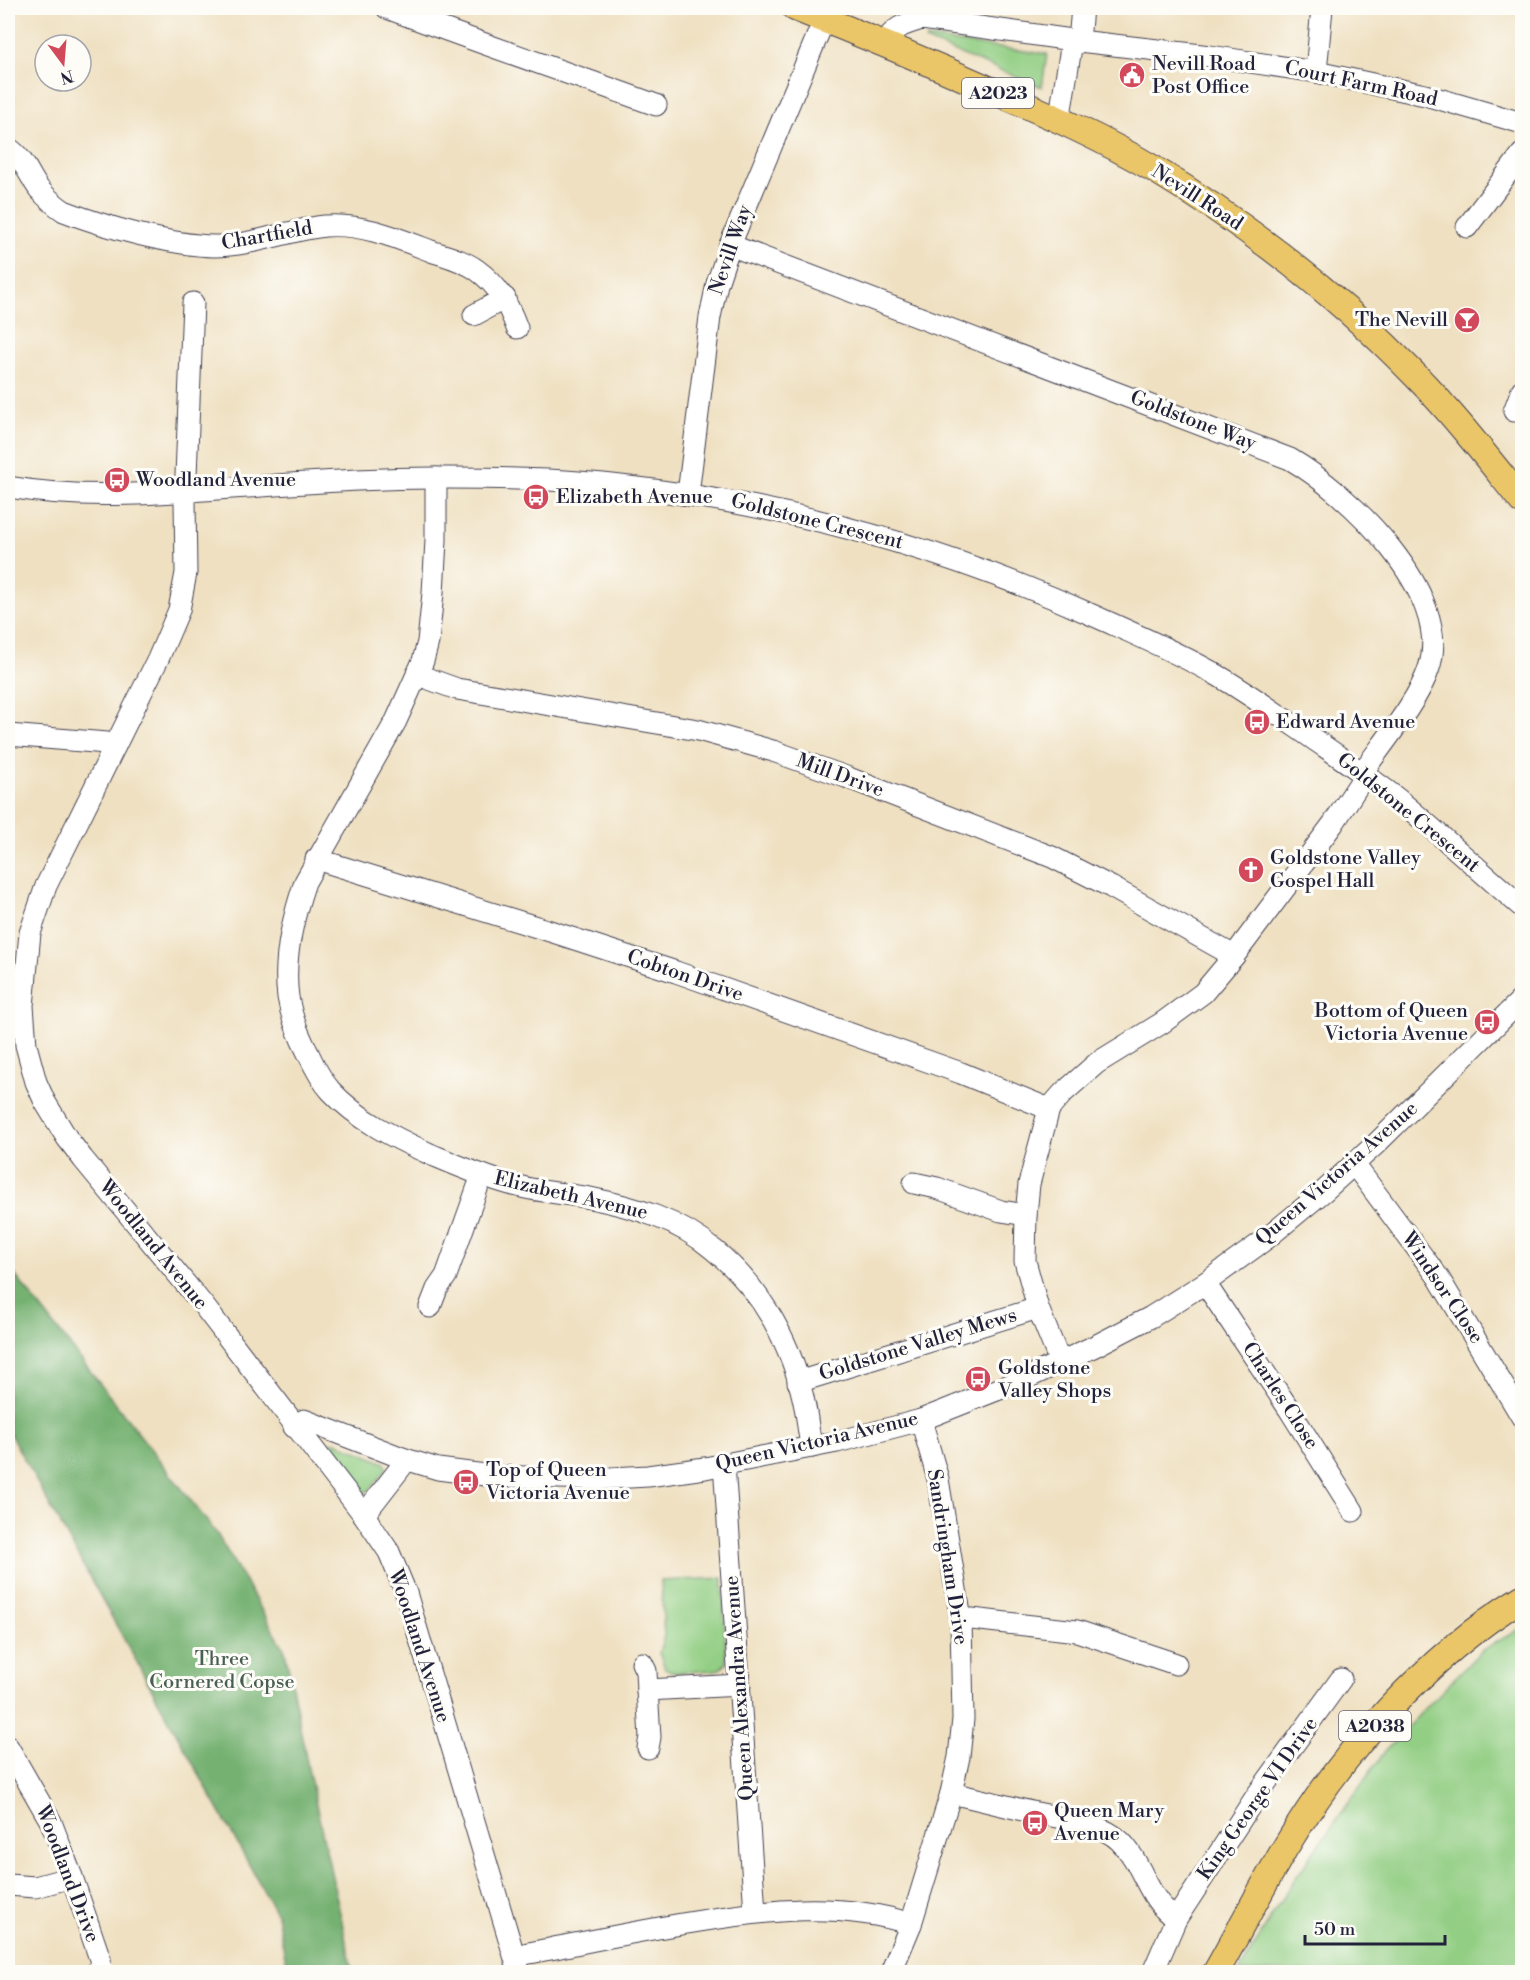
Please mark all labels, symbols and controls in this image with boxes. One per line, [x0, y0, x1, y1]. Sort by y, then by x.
north arrow [33, 33, 93, 93]
place label: Nevill Road Post Office [1152, 52, 1256, 100]
street label: Court Farm Road [1282, 56, 1440, 113]
public building icon: Nevill Road Post Office [1117, 60, 1147, 90]
text: N [58, 65, 76, 88]
road number: A2023 [962, 78, 1034, 108]
street label: Nevill Road [1147, 159, 1248, 237]
street label: Nevill Way [704, 201, 758, 298]
street label: Chartfield [220, 216, 315, 256]
bar icon: The Nevill [1452, 305, 1482, 335]
place label: The Nevill [1355, 308, 1448, 333]
street label: Goldstone Way [1126, 386, 1260, 457]
bus stop icon: Woodland Avenue [102, 465, 132, 495]
place label: Woodland Avenue [135, 468, 296, 493]
bus stop icon: Elizabeth Avenue [521, 482, 551, 512]
place label: Elizabeth Avenue [556, 485, 713, 510]
street label: Goldstone Crescent [728, 488, 906, 556]
bus stop icon: Edward Avenue [1242, 707, 1272, 737]
place label: Edward Avenue [1276, 710, 1415, 735]
street label: Goldstone Crescent [1331, 748, 1485, 878]
street label: Mill Drive [793, 749, 887, 803]
place label: Goldstone Valley Gospel Hall [1270, 846, 1421, 894]
church icon: Goldstone Valley Gospel Hall [1236, 855, 1266, 885]
street label: Cobton Drive [624, 944, 746, 1008]
place label: Bottom of Queen Victoria Avenue [1314, 999, 1468, 1047]
bus stop icon: Bottom of Queen Victoria Avenue [1472, 1007, 1502, 1037]
street label: Queen Victoria Avenue [1251, 1097, 1423, 1251]
street label: Elizabeth Avenue [492, 1166, 650, 1226]
street label: Woodland Avenue [92, 1174, 213, 1315]
street label: Windsor Close [1395, 1226, 1489, 1349]
street label: Goldstone Valley Mews [816, 1303, 1020, 1387]
street label: Charles Close [1236, 1338, 1324, 1454]
place label: Goldstone Valley Shops [997, 1356, 1111, 1404]
bus stop icon: Goldstone Valley Shops [963, 1364, 993, 1394]
street label: Queen Victoria Avenue [713, 1407, 921, 1477]
place label: Top of Queen Victoria Avenue [485, 1458, 630, 1506]
bus stop icon: Top of Queen Victoria Avenue [451, 1467, 481, 1497]
street label: Sandringham Drive [921, 1467, 973, 1647]
street label: Woodland Avenue [382, 1565, 456, 1726]
street label: Queen Alexandra Avenue [720, 1575, 760, 1801]
park label: Three Cornered Copse [149, 1647, 295, 1695]
road number: A2038 [1339, 1711, 1411, 1741]
street label: King George VI Drive [1192, 1713, 1324, 1885]
place label: Queen Mary Avenue [1053, 1799, 1164, 1847]
street label: Woodland Drive [29, 1801, 105, 1946]
bus stop icon: Queen Mary Avenue [1020, 1808, 1050, 1838]
scale bar [1305, 1908, 1444, 1946]
text: 50 m [1314, 1918, 1356, 1941]

